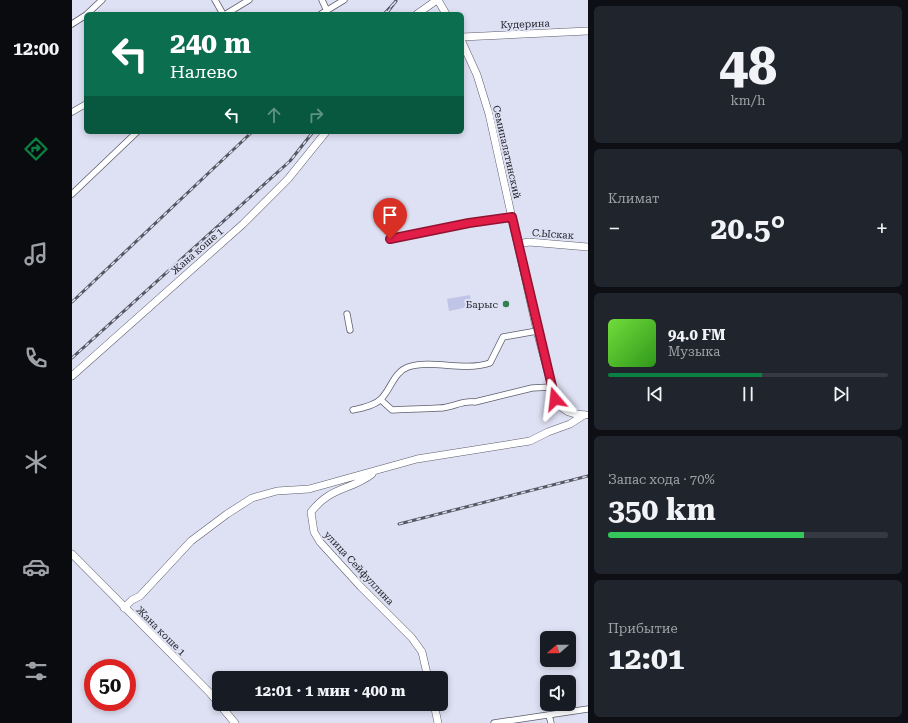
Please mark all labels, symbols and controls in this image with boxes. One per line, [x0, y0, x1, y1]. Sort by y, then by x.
street label: Кудерина [500, 18, 551, 30]
text: 240 m [170, 27, 251, 60]
icon: left [104, 28, 156, 80]
text: 48 [719, 36, 777, 97]
text: 12:00 [13, 38, 59, 59]
text: Налево [170, 61, 238, 82]
text: km/h [731, 93, 765, 108]
icon: left [221, 104, 243, 126]
icon: ahead [263, 104, 285, 126]
icon: right [305, 104, 327, 126]
street label: Семипалатинский [491, 104, 523, 200]
icon: directions [22, 135, 50, 163]
text: Климат [608, 191, 659, 206]
pin [373, 198, 407, 239]
icon: arrive [379, 204, 401, 226]
text: 20.5° [711, 211, 785, 246]
text: − [608, 216, 620, 241]
text: + [876, 216, 888, 241]
street label: Жана коше 1 [169, 225, 225, 277]
street label: С.Ыскак [532, 227, 575, 241]
icon: music [22, 240, 50, 268]
place label: Барыс [466, 299, 498, 310]
marker: Барыс [501, 299, 511, 309]
text: 94.0 FM [668, 326, 725, 344]
icon: phone [22, 344, 50, 372]
text: Музыка [668, 344, 720, 359]
position arrow [534, 378, 576, 420]
icon: previous [644, 383, 666, 405]
icon: pause [737, 383, 759, 405]
icon: next [830, 383, 852, 405]
icon: climate [22, 448, 50, 476]
text: Запас хода · 70% [608, 472, 715, 487]
text: 350 km [608, 492, 716, 527]
street label: улица Сейфуллина [322, 529, 396, 608]
icon: car [22, 553, 50, 581]
street label: Жана коше 1 [134, 604, 188, 658]
text: Прибытие [608, 621, 678, 636]
north arrow [540, 631, 576, 667]
map controls [540, 631, 576, 711]
text: 12:01 [608, 641, 685, 676]
icon: filters [22, 657, 50, 685]
speed limit sign: 50 [84, 659, 136, 711]
button: sound [540, 675, 576, 711]
text: 12:01 · 1 мин · 400 m [254, 682, 406, 700]

